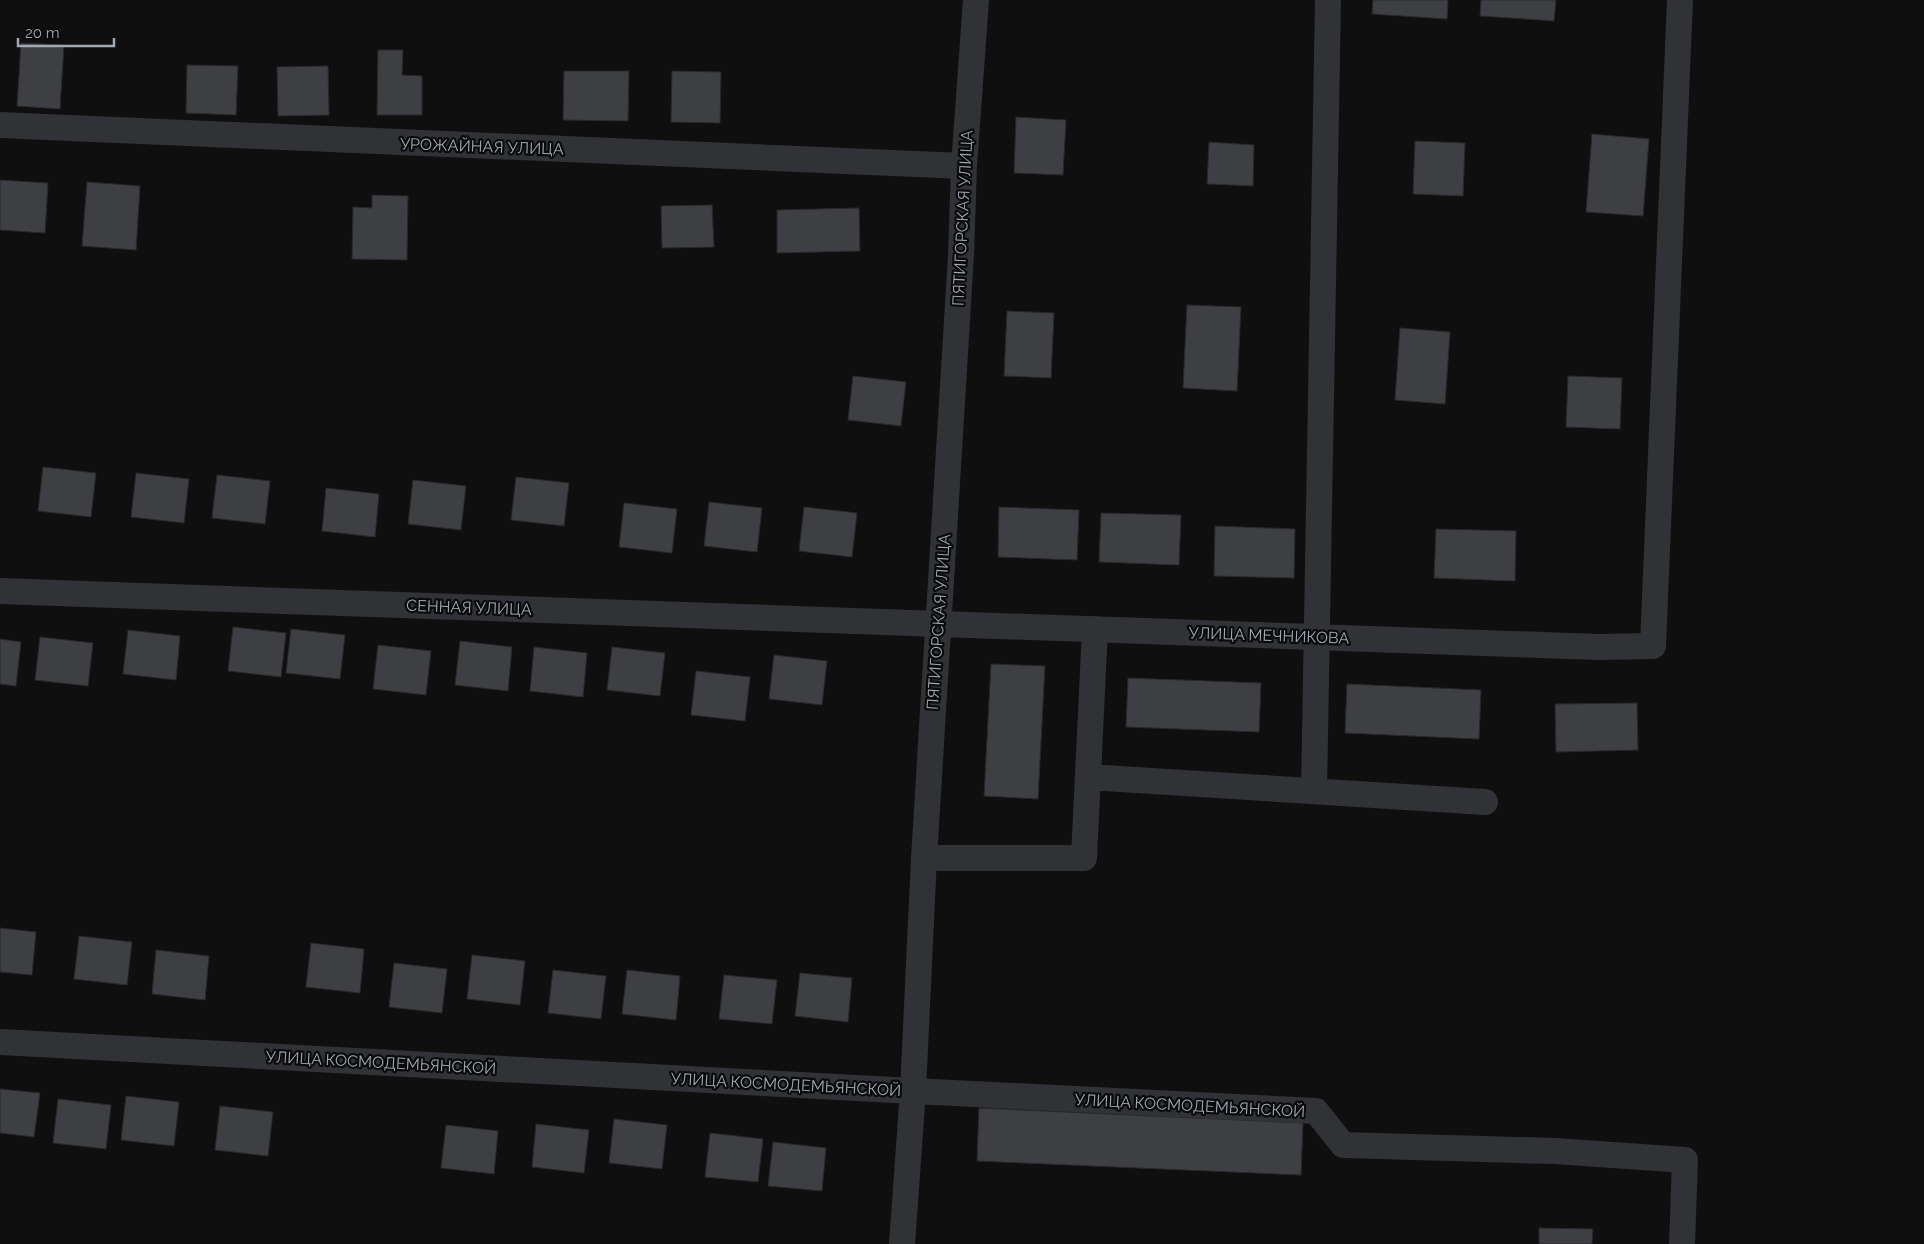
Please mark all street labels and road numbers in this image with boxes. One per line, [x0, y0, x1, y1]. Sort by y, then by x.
street label: ПЯТИГОРСКАЯ УЛИЦА [948, 129, 977, 306]
street label: УРОЖАЙНАЯ УЛИЦА [400, 134, 564, 159]
street label: ПЯТИГОРСКАЯ УЛИЦА [923, 533, 954, 711]
street label: СЕННАЯ УЛИЦА [406, 596, 532, 619]
street label: УЛИЦА МЕЧНИКОВА [1188, 623, 1350, 648]
street label: УЛИЦА КОСМОДЕМЬЯНСКОЙ [265, 1047, 497, 1078]
street label: УЛИЦА КОСМОДЕМЬЯНСКОЙ [670, 1069, 902, 1100]
street label: УЛИЦА КОСМОДЕМЬЯНСКОЙ [1074, 1090, 1306, 1121]

